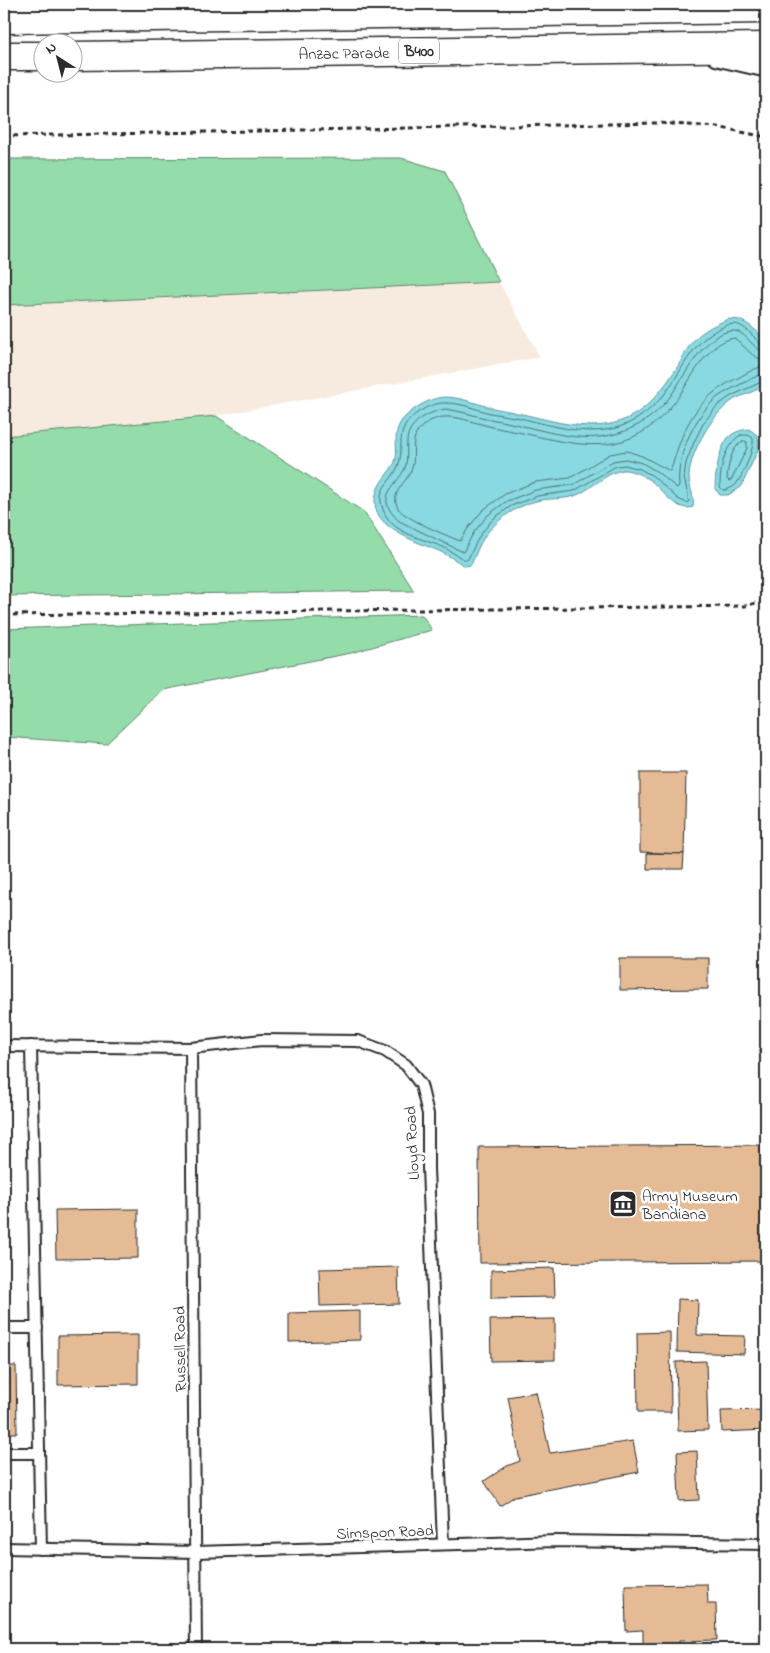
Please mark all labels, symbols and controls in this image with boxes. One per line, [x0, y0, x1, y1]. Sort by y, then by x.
north arrow [32, 32, 82, 82]
text: N [41, 37, 61, 60]
road number: B400 [399, 38, 439, 64]
street label: Anzac Parade [298, 42, 390, 67]
street label: Lloyd Road [399, 1105, 427, 1181]
place label: Army Museum Bandiana [641, 1185, 738, 1227]
museum icon: Army Museum Bandiana [608, 1189, 638, 1219]
street label: Russell Road [168, 1306, 194, 1392]
street label: Simspon Road [336, 1519, 434, 1547]

